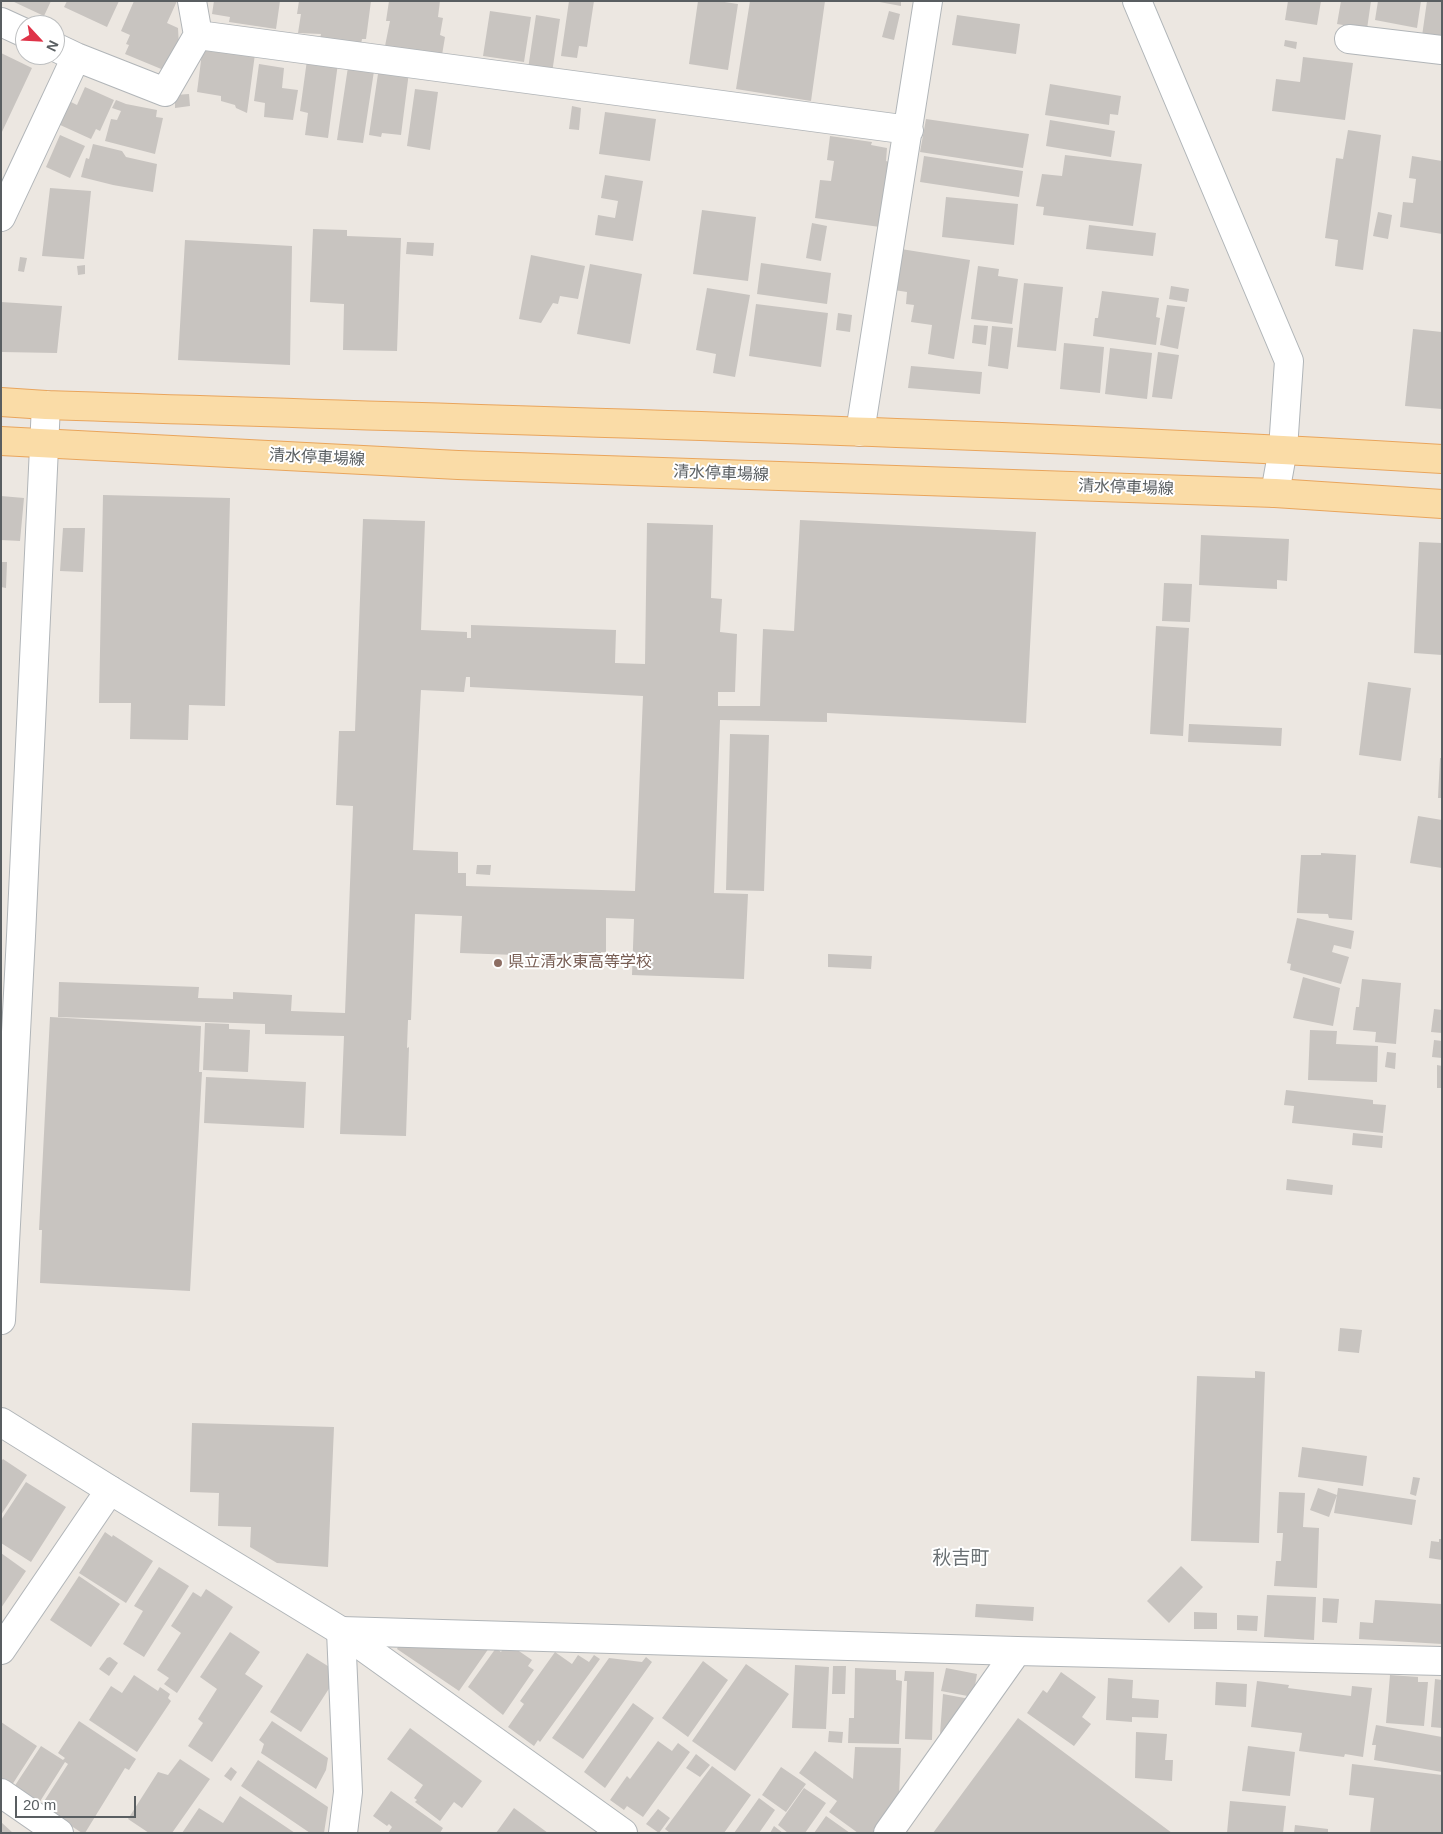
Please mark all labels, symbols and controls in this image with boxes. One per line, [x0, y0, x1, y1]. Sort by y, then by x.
north arrow [15, 15, 65, 65]
text: N [43, 38, 62, 54]
street label: 清水停車場線 [269, 446, 365, 470]
street label: 清水停車場線 [673, 463, 769, 485]
street label: 清水停車場線 [1078, 477, 1174, 499]
place label: 県立清水東高等学校 [508, 953, 652, 973]
marker: 県立清水東高等学校 [492, 957, 504, 969]
district label: 秋吉町 [933, 1548, 989, 1570]
scale bar [18, 1786, 139, 1818]
text: 20 m [23, 1796, 56, 1813]

